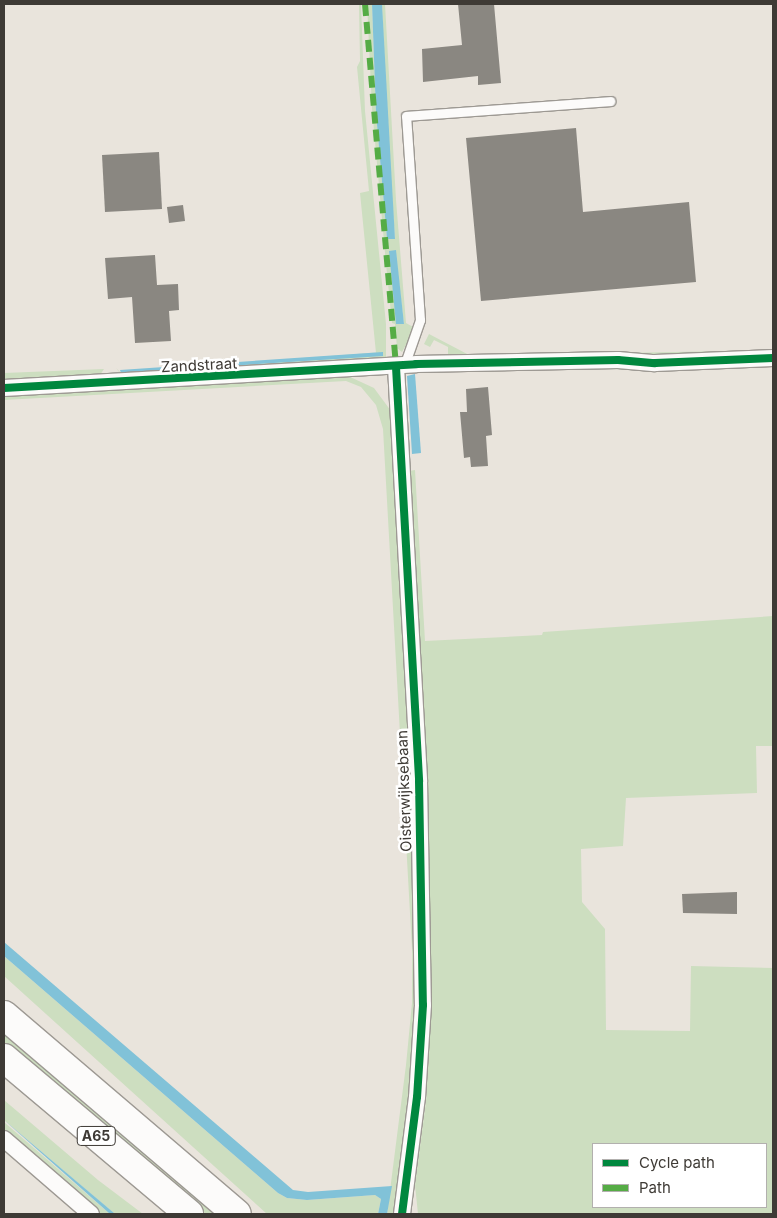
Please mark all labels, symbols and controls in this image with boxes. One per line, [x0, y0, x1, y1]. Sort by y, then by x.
street label: Zandstraat [161, 354, 237, 376]
street label: Oisterwijksebaan [393, 730, 415, 852]
road number: A65 [76, 1124, 116, 1148]
legend [592, 1143, 767, 1208]
text: Cycle path [639, 1153, 715, 1172]
text: Path [639, 1178, 671, 1197]

